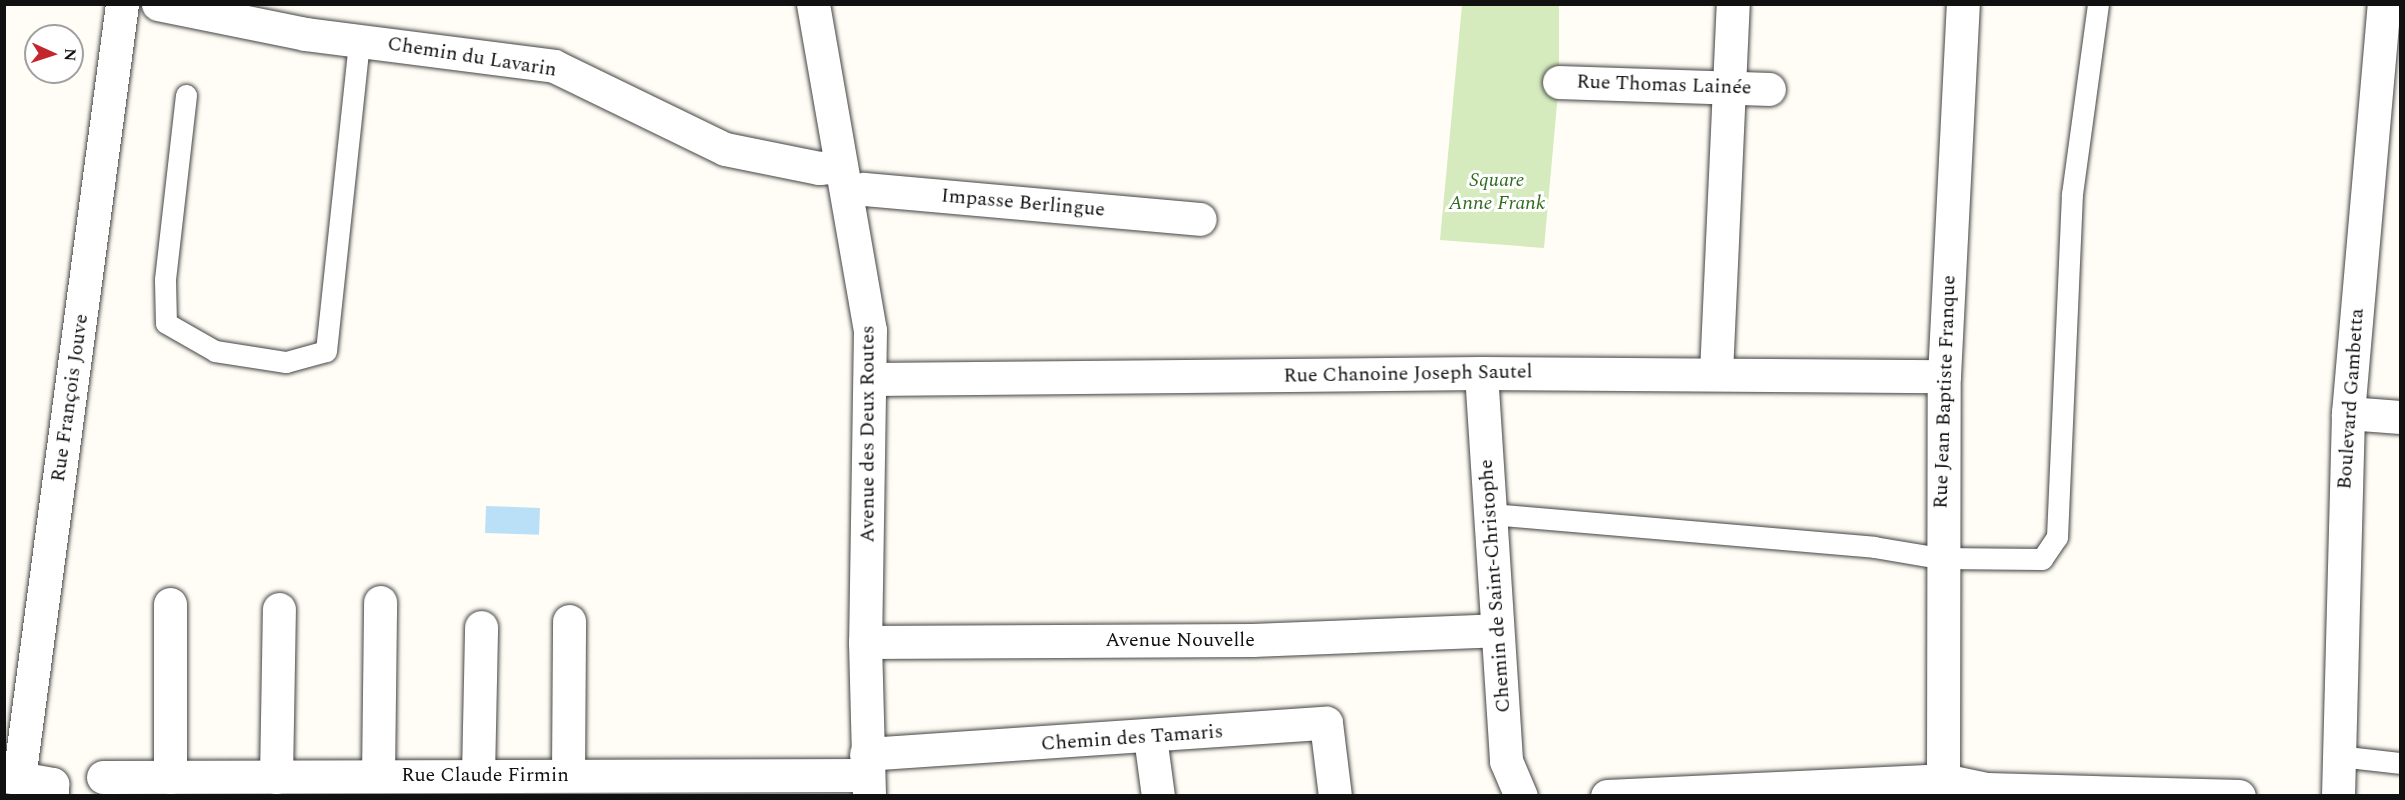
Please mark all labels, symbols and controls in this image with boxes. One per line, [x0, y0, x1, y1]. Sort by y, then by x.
north arrow [24, 24, 84, 84]
street label: Chemin du Lavarin [386, 32, 558, 82]
text: N [58, 48, 82, 62]
street label: Rue Thomas Lainée [1576, 70, 1752, 100]
park label: Square Anne Frank [1449, 168, 1545, 215]
street label: Impasse Berlingue [940, 184, 1106, 222]
street label: Rue Jean Baptiste Franque [1929, 275, 1961, 509]
street label: Boulevard Gambetta [2333, 308, 2369, 490]
street label: Rue François Jouve [46, 312, 94, 484]
street label: Avenue des Deux Routes [856, 325, 880, 543]
street label: Rue Chanoine Joseph Sautel [1283, 360, 1533, 388]
street label: Chemin de Saint-Christophe [1474, 459, 1516, 713]
street label: Avenue Nouvelle [1105, 628, 1255, 652]
street label: Chemin des Tamaris [1040, 720, 1224, 756]
street label: Rue Claude Firmin [401, 763, 569, 787]

